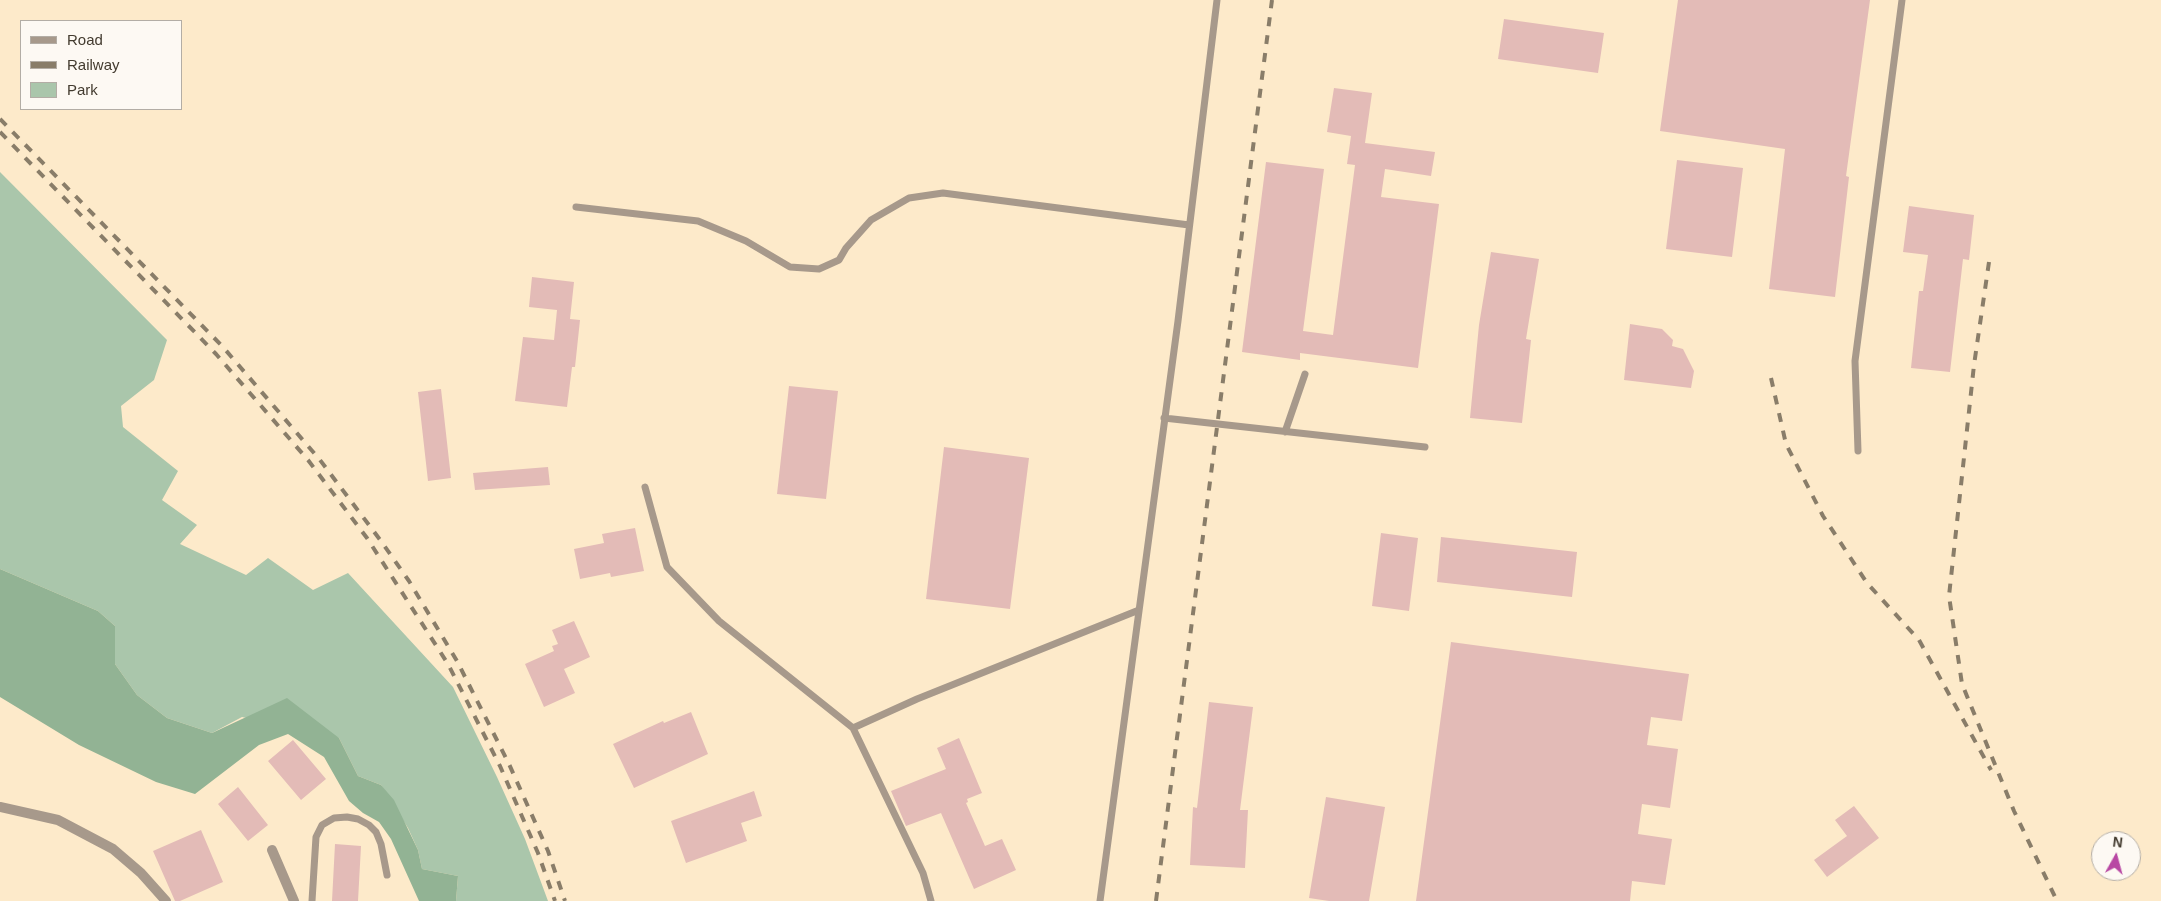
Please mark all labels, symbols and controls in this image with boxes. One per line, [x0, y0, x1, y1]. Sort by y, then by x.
legend [20, 20, 182, 110]
text: Road [67, 31, 103, 48]
text: Railway [67, 56, 120, 73]
text: Park [67, 81, 98, 98]
north arrow [2091, 831, 2141, 881]
text: N [2112, 834, 2124, 851]

